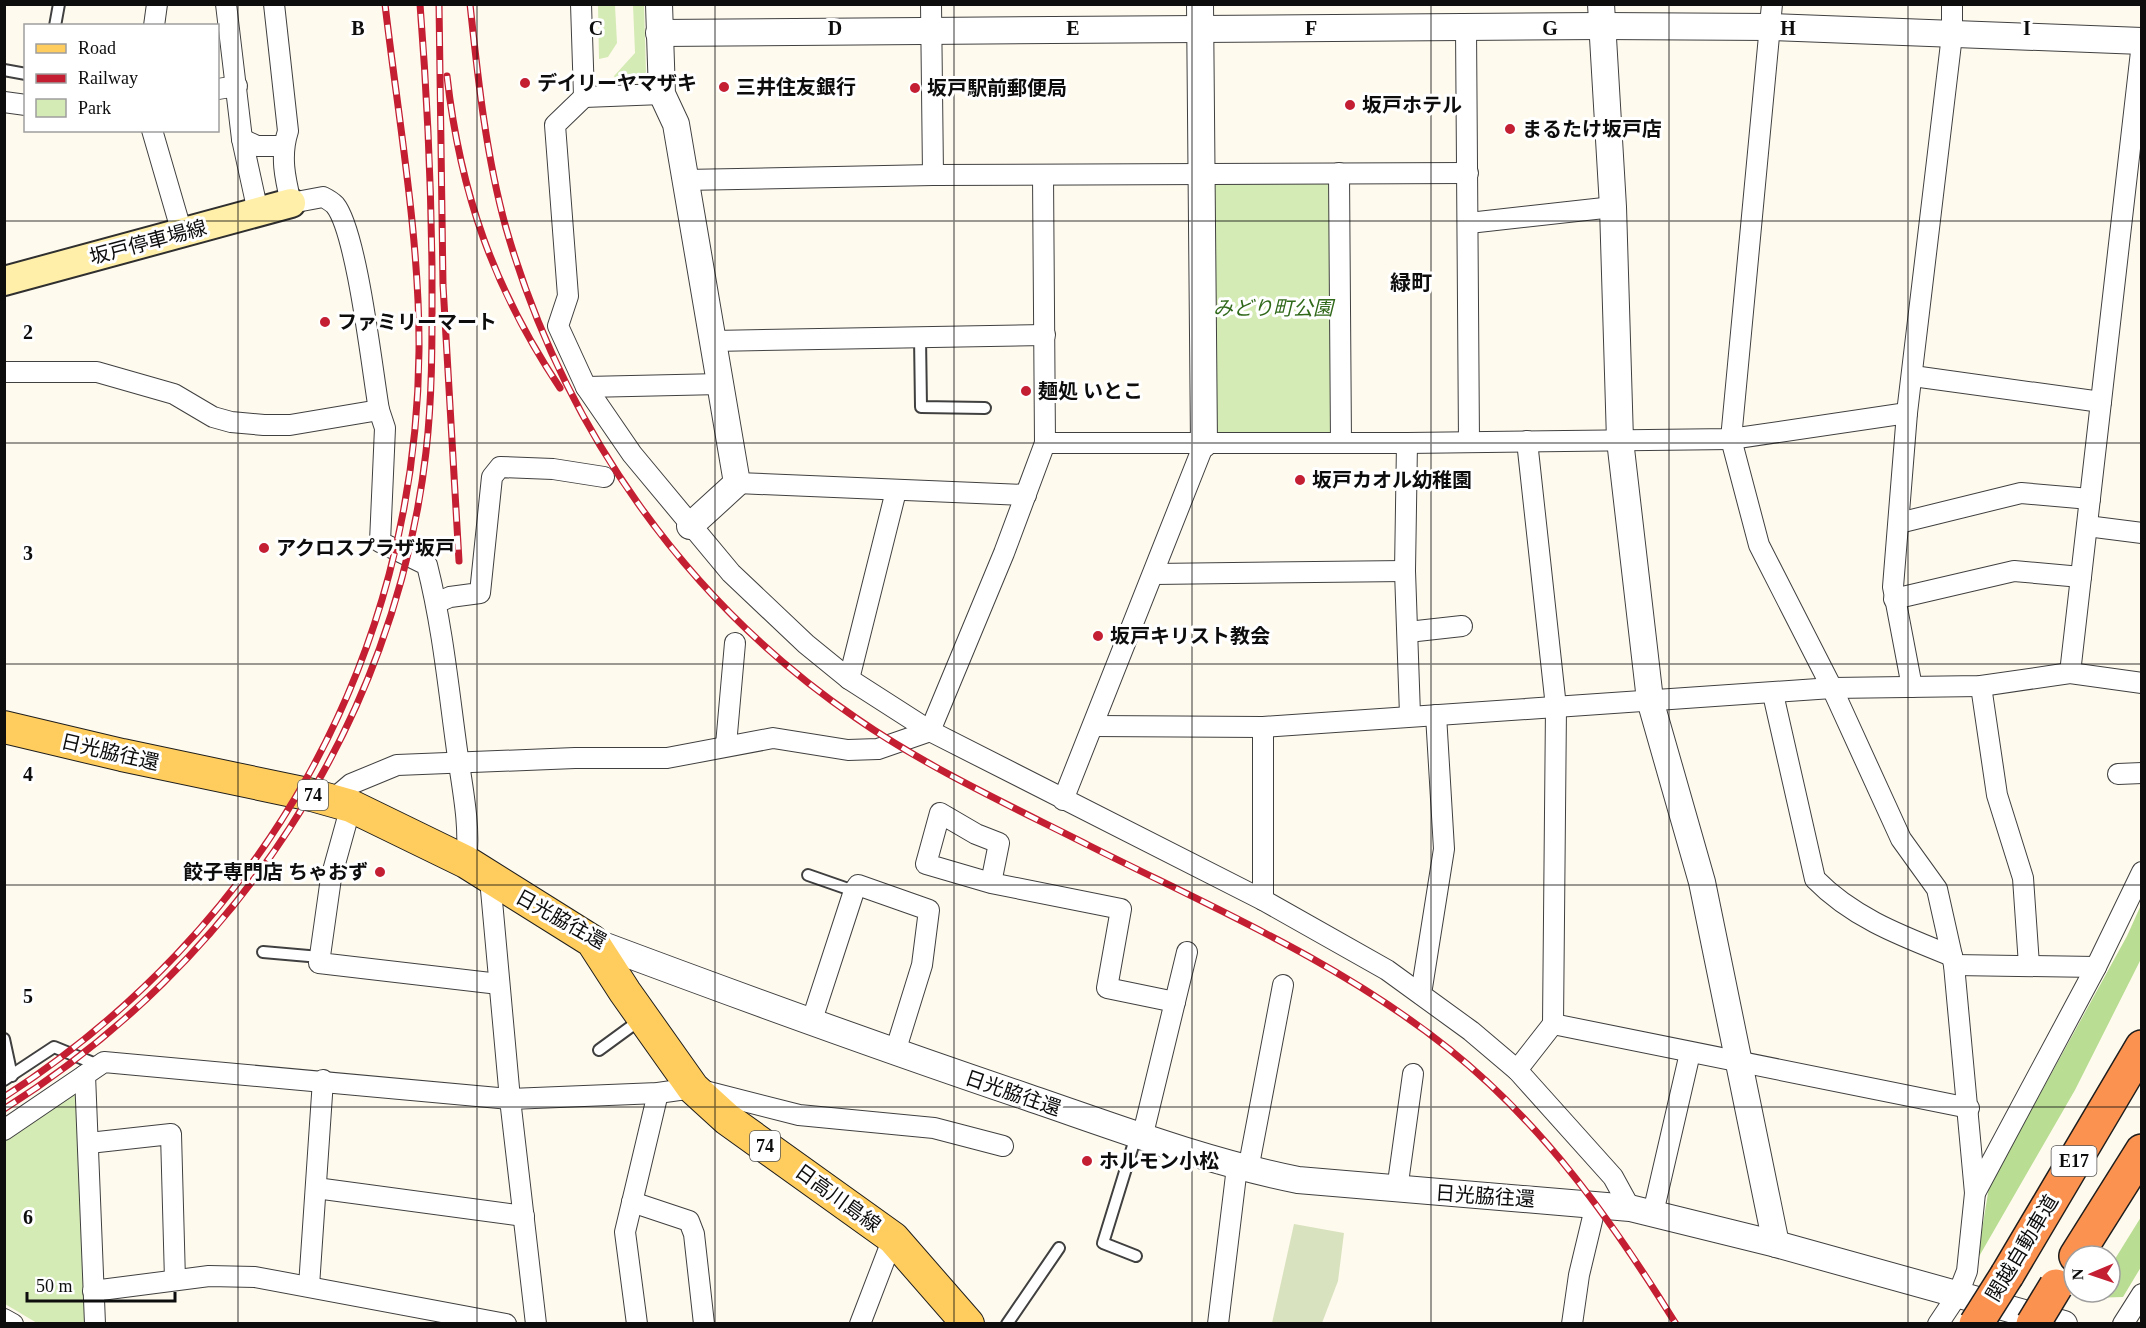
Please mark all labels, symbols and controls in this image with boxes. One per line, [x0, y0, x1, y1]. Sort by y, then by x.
text: B [351, 17, 365, 39]
text: C [589, 17, 603, 39]
text: D [828, 17, 842, 39]
text: E [1066, 17, 1080, 39]
text: F [1305, 17, 1317, 39]
text: G [1542, 17, 1558, 39]
text: H [1780, 17, 1796, 39]
text: I [2023, 17, 2031, 39]
legend [24, 24, 219, 132]
text: Road [78, 38, 116, 58]
text: Railway [78, 68, 138, 88]
place label: デイリーヤマザキ [537, 72, 697, 94]
marker: デイリーヤマザキ [518, 76, 532, 90]
place label: 三井住友銀行 [736, 76, 856, 98]
place label: 坂戸駅前郵便局 [927, 77, 1067, 99]
marker: 三井住友銀行 [717, 80, 731, 94]
marker: 坂戸駅前郵便局 [908, 81, 922, 95]
place label: 坂戸ホテル [1362, 94, 1462, 116]
text: Park [78, 98, 111, 118]
marker: 坂戸ホテル [1343, 98, 1357, 112]
place label: まるたけ坂戸店 [1522, 118, 1662, 140]
marker: まるたけ坂戸店 [1503, 122, 1517, 136]
street label: 坂戸停車場線 [87, 216, 209, 268]
district label: 緑町 [1390, 271, 1432, 295]
park label: みどり町公園 [1213, 297, 1336, 319]
place label: ファミリーマート [337, 311, 497, 333]
marker: ファミリーマート [318, 315, 332, 329]
text: 2 [23, 321, 33, 343]
place label: 麺処 いとこ [1038, 380, 1143, 402]
marker: 麺処 いとこ [1019, 384, 1033, 398]
place label: 坂戸カオル幼稚園 [1312, 469, 1472, 491]
marker: 坂戸カオル幼稚園 [1293, 473, 1307, 487]
place label: アクロスプラザ坂戸 [276, 537, 455, 559]
marker: アクロスプラザ坂戸 [257, 541, 271, 555]
text: 3 [23, 542, 33, 564]
place label: 坂戸キリスト教会 [1110, 625, 1270, 647]
marker: 坂戸キリスト教会 [1091, 629, 1105, 643]
street label: 日光脇往還 [59, 730, 161, 774]
text: 4 [23, 763, 33, 785]
road number: 74 [298, 780, 328, 810]
place label: 餃子専門店 ちゃおず [183, 861, 368, 883]
marker: 餃子専門店 ちゃおず [373, 865, 387, 879]
street label: 日光脇往還 [512, 885, 610, 953]
text: 5 [23, 985, 33, 1007]
street label: 日光脇往還 [962, 1066, 1064, 1120]
road number: 74 [750, 1131, 780, 1161]
road number: E17 [2052, 1146, 2096, 1176]
place label: ホルモン小松 [1099, 1150, 1219, 1172]
marker: ホルモン小松 [1080, 1154, 1094, 1168]
street label: 日高川島線 [791, 1160, 885, 1236]
street label: 日光脇往還 [1434, 1182, 1536, 1210]
street label: 関越自動車道 [1982, 1191, 2062, 1305]
text: 6 [23, 1206, 33, 1228]
north arrow [2062, 1244, 2122, 1304]
scale bar [27, 1265, 176, 1303]
text: N [2069, 1268, 2086, 1281]
text: 50 m [36, 1276, 73, 1296]

